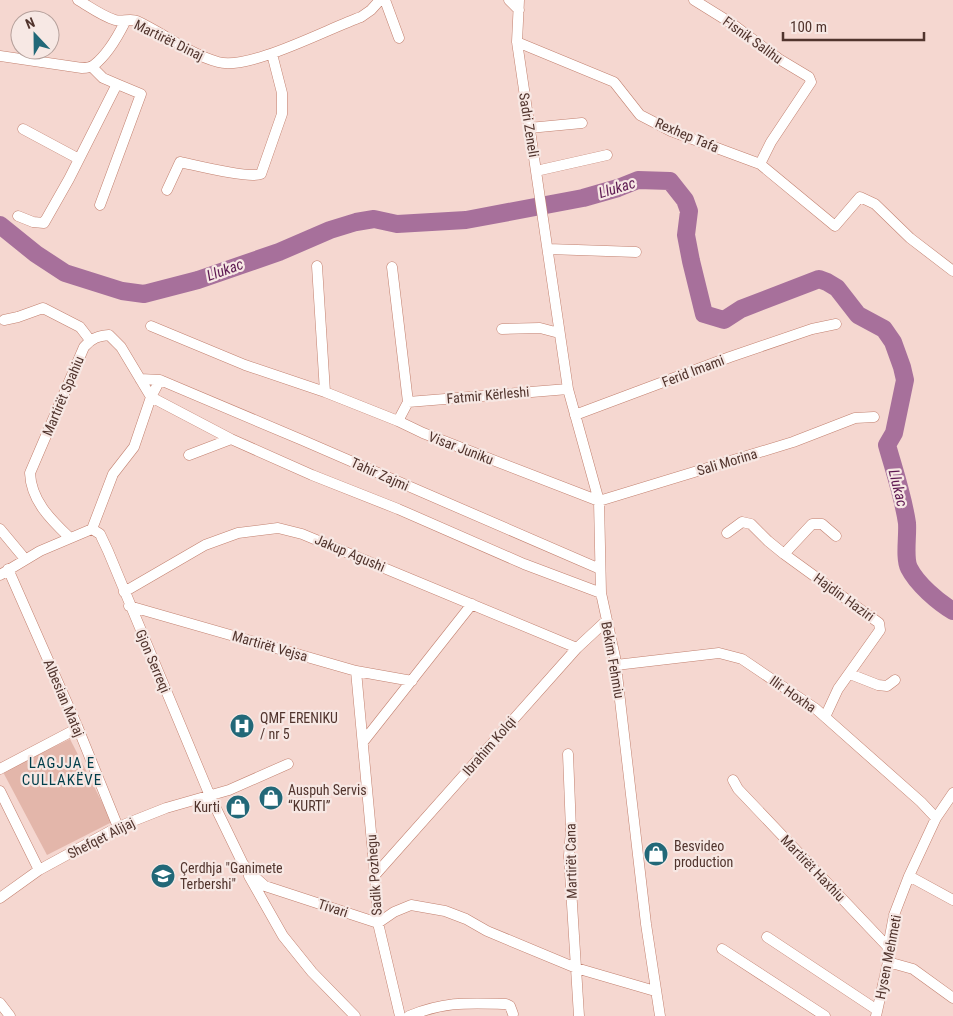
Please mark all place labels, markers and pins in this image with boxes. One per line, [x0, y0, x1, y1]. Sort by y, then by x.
place label: QMF ERENIKU / nr 5 [260, 710, 338, 742]
hospital icon: QMF ERENIKU / nr 5 [229, 713, 255, 739]
place label: Auspuh Servis “KURTI” [288, 782, 367, 814]
shop icon: Auspuh Servis “KURTI” [258, 785, 284, 811]
shop icon: Kurti [225, 794, 251, 820]
place label: Kurti [194, 799, 220, 815]
place label: Besvideo production [674, 838, 733, 870]
shop icon: Besvideo production [643, 841, 669, 867]
place label: Çerdhja "Ganimete Terbershi" [180, 860, 283, 892]
school or university icon: Çerdhja "Ganimete Terbershi" [150, 863, 176, 889]

